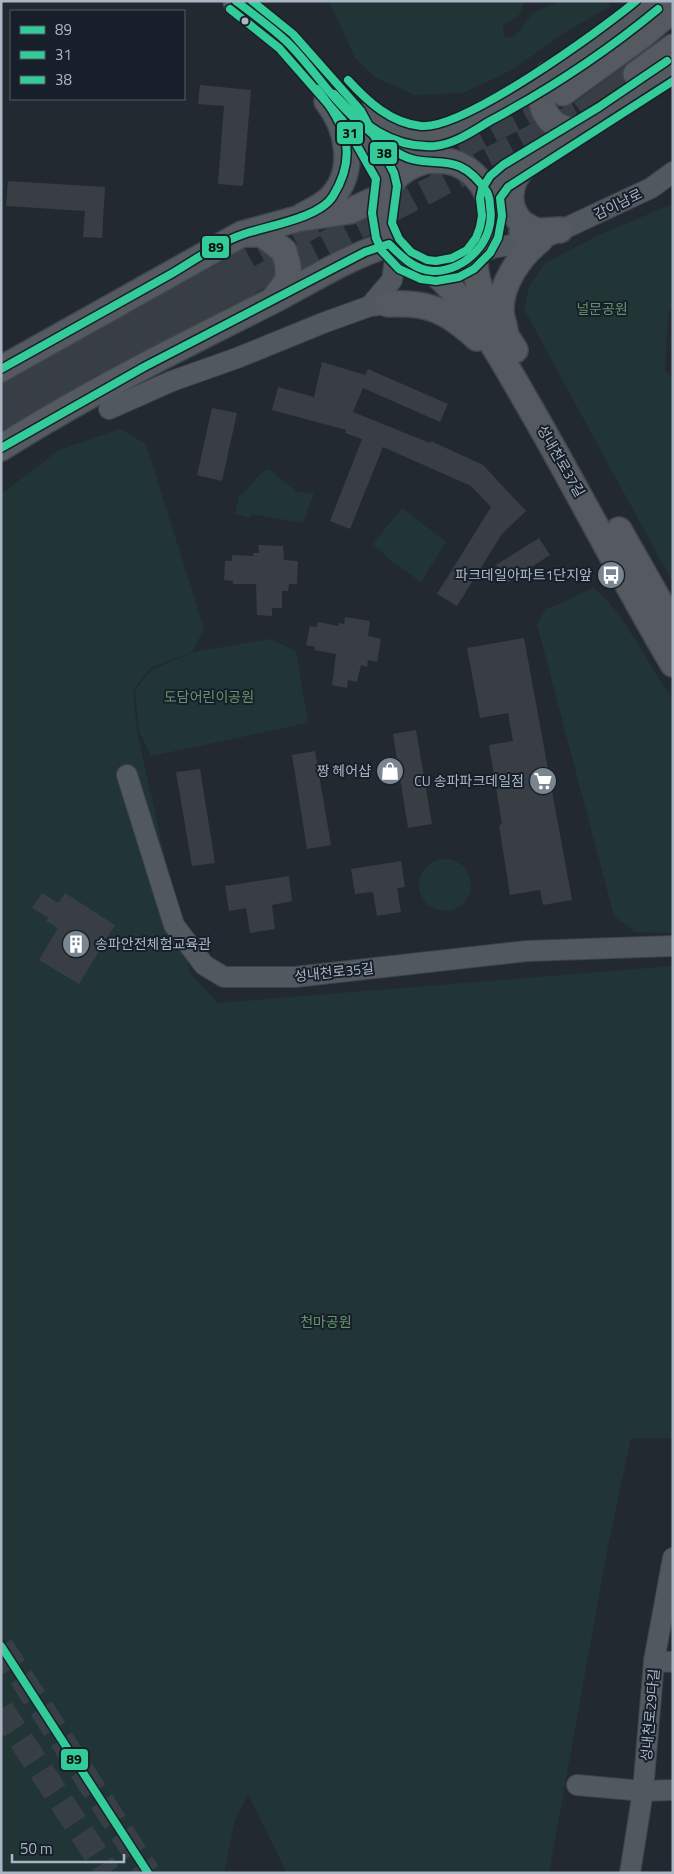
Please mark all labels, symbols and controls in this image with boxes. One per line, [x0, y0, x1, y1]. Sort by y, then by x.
legend [10, 10, 185, 100]
unlabelled marker [240, 16, 250, 26]
text: 89 [55, 18, 72, 41]
text: 31 [55, 43, 72, 66]
text: 38 [55, 68, 72, 91]
line badge: 31 [336, 121, 364, 145]
text: 31 [342, 122, 358, 143]
line badge: 38 [369, 141, 398, 165]
text: 38 [376, 142, 392, 163]
street label: 감이남로 [590, 183, 646, 224]
line badge: 89 [201, 235, 230, 259]
text: 89 [208, 236, 224, 257]
park label: 널문공원 [576, 298, 628, 319]
street label: 성내천로37길 [532, 421, 591, 501]
bus stop icon: 파크데일아파트1단지앞 [596, 560, 626, 590]
place label: 파크데일아파트1단지앞 [455, 564, 592, 585]
park label: 도담어린이공원 [164, 686, 254, 707]
shop icon: 짱 헤어샵 [375, 756, 405, 786]
place label: 짱 헤어샵 [316, 760, 371, 781]
supermarket icon: CU 송파파크데일점 [528, 766, 558, 796]
place label: CU 송파파크데일점 [414, 770, 524, 791]
building icon: 송파안전체험교육관 [61, 929, 91, 959]
place label: 송파안전체험교육관 [95, 933, 211, 954]
street label: 성내천로35길 [293, 957, 375, 986]
park label: 천마공원 [300, 1311, 352, 1332]
street label: 성내천로29다길 [635, 1668, 664, 1762]
line badge: 89 [60, 1748, 89, 1771]
text: 89 [66, 1748, 82, 1769]
scale bar [12, 1832, 125, 1864]
text: 50 m [20, 1837, 53, 1860]

